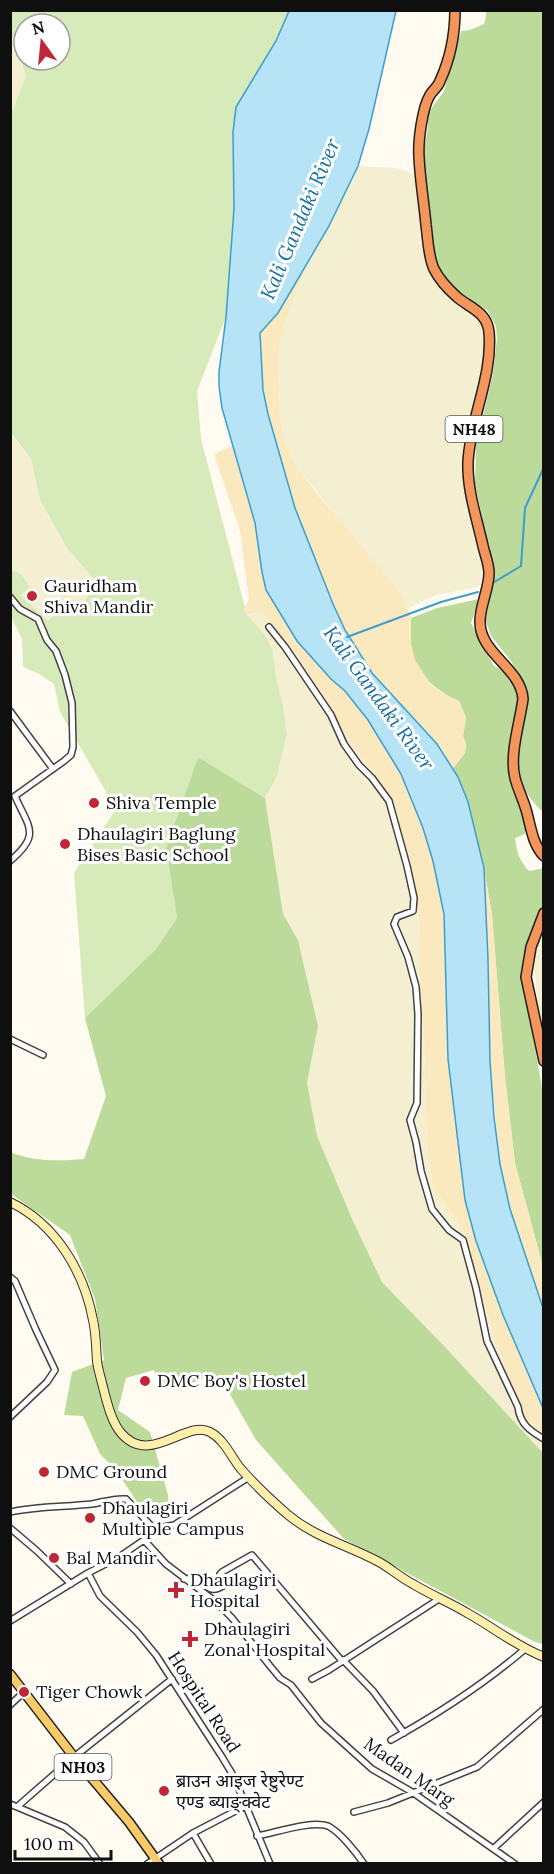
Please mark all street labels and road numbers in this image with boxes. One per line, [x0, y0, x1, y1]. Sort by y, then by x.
road number: NH48 [446, 416, 502, 442]
street label: Hospital Road [163, 1647, 246, 1757]
street label: Madan Marg [360, 1732, 460, 1812]
road number: NH03 [54, 1754, 112, 1780]

